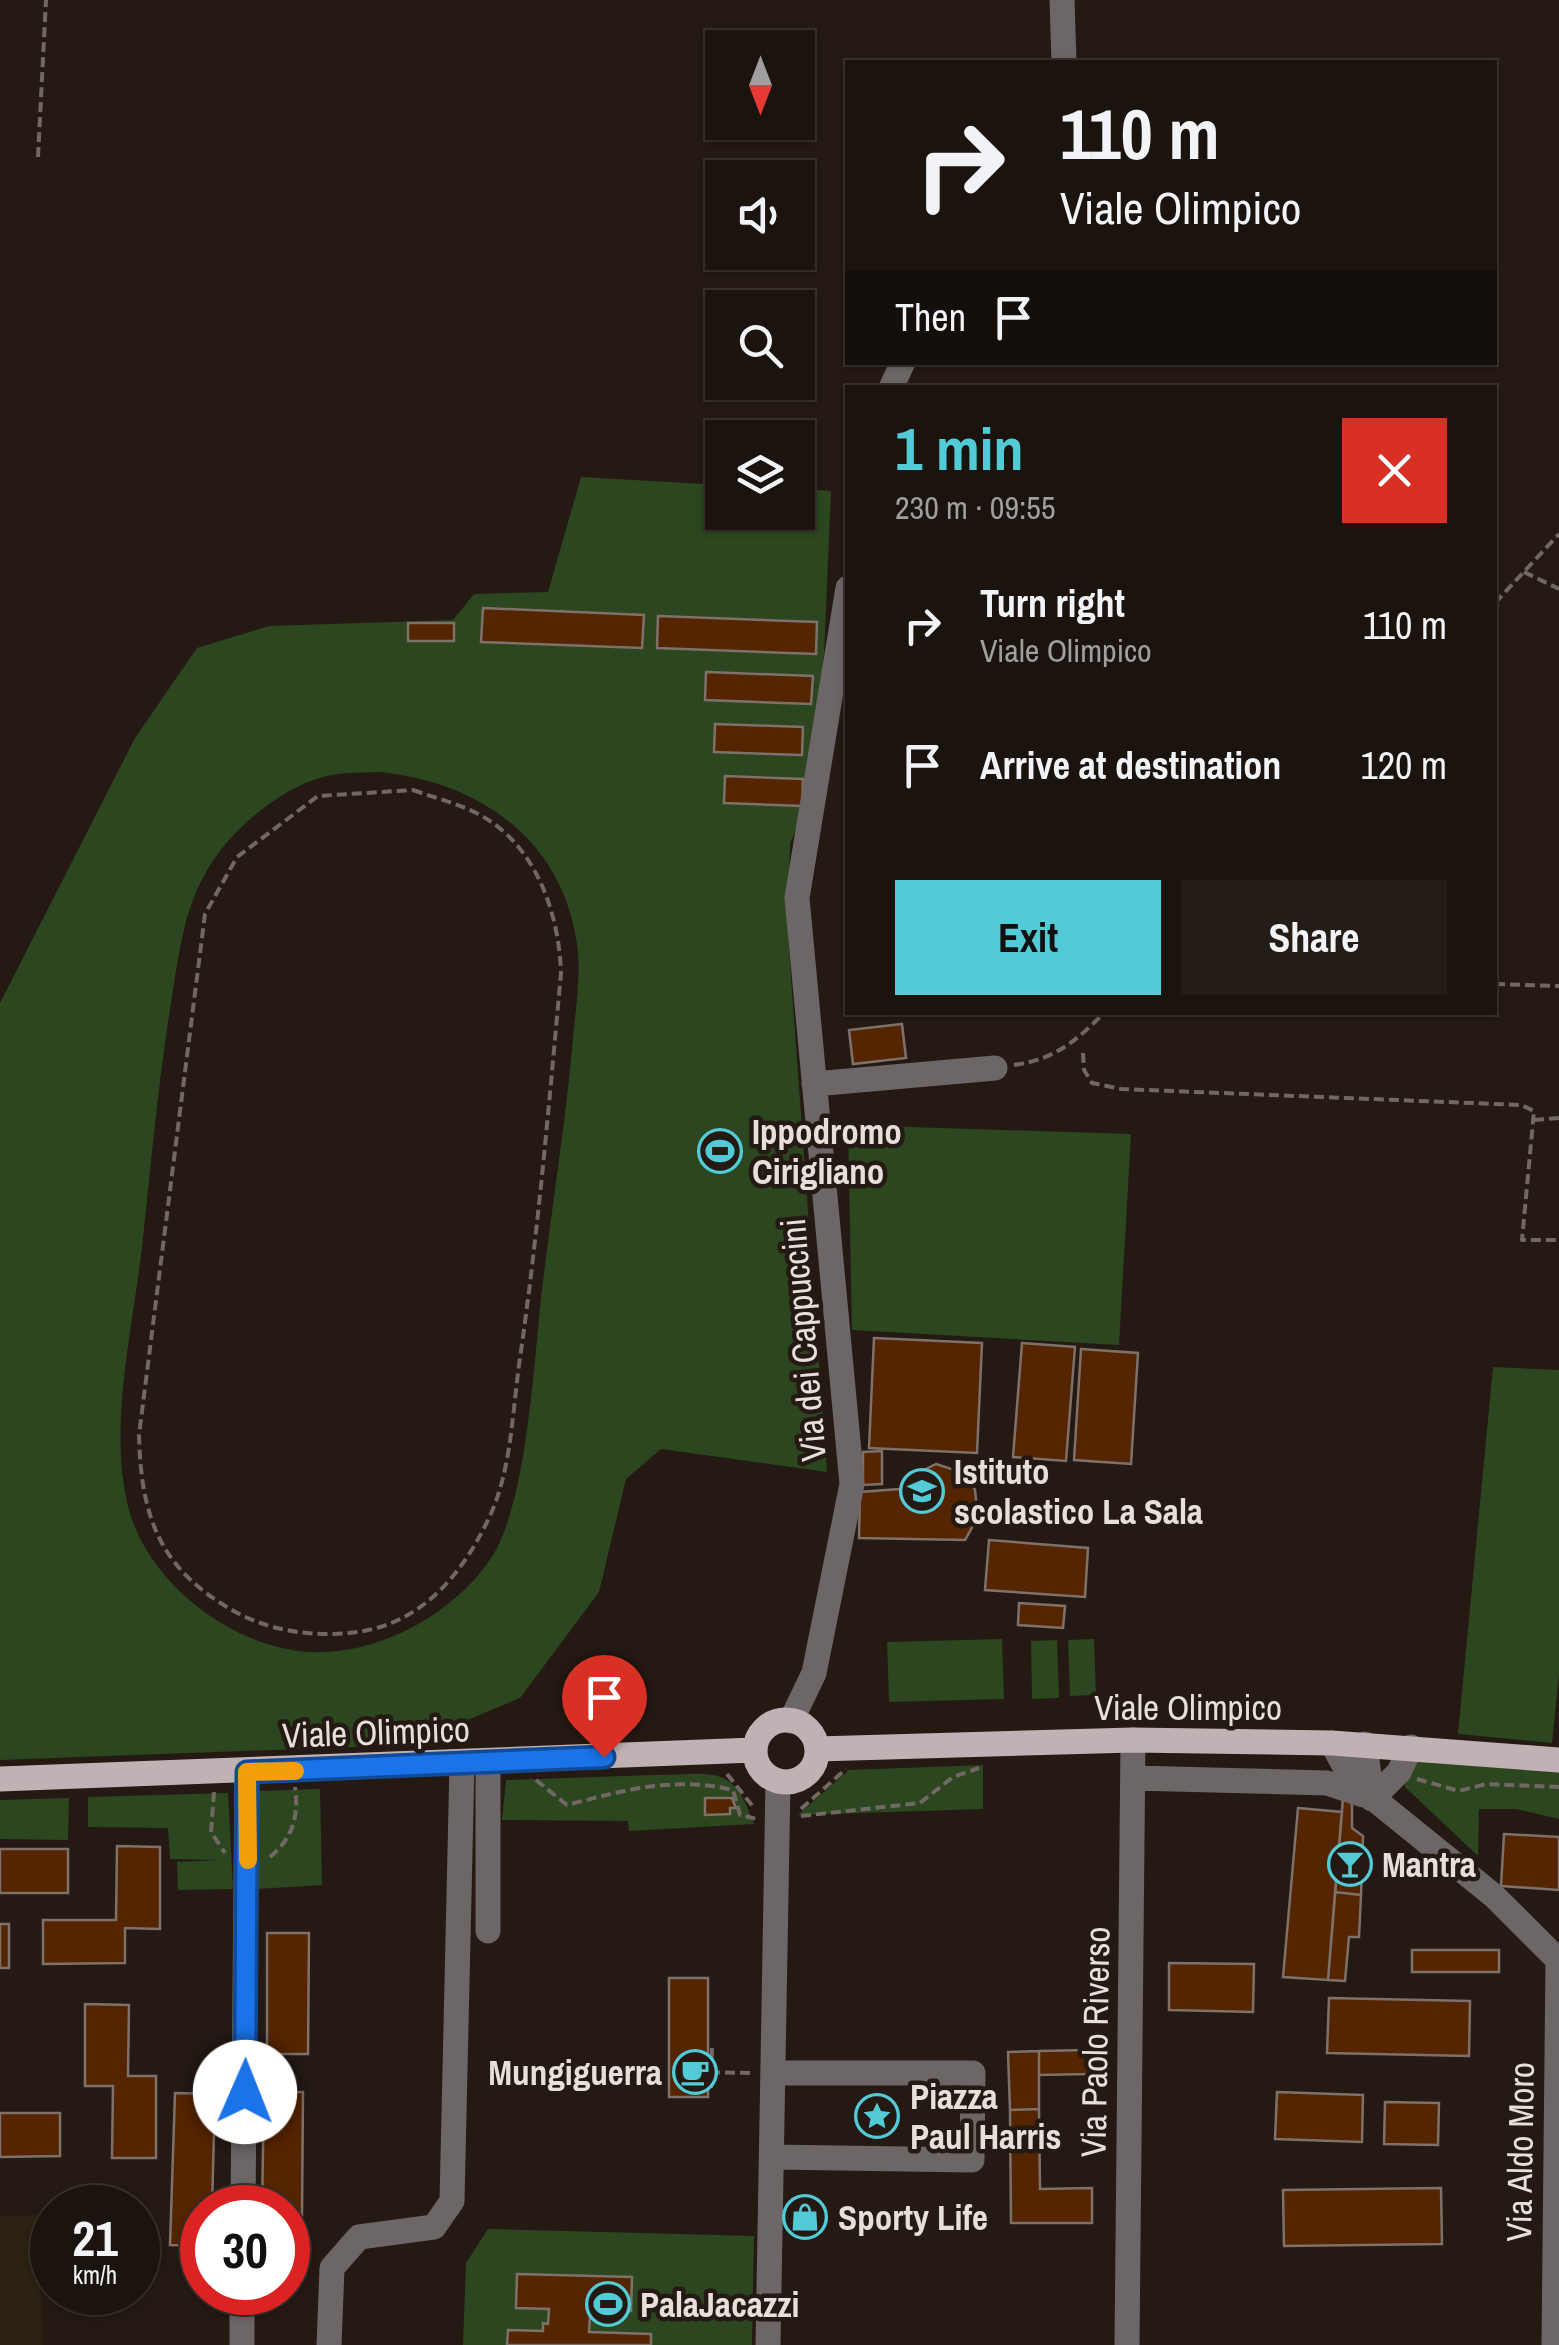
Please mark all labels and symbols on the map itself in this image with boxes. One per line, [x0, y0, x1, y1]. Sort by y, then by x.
north arrow [705, 30, 815, 140]
place label: Ippodromo Cirigliano [752, 1108, 902, 1195]
sports icon: Ippodromo Cirigliano [697, 1128, 743, 1174]
street label: Via dei Cappuccini [769, 1217, 837, 1463]
place label: Istituto scolastico La Sala [954, 1448, 1203, 1535]
school or university icon: Istituto scolastico La Sala [899, 1468, 945, 1514]
pin [562, 1655, 647, 1758]
street label: Viale Olimpico [1094, 1684, 1282, 1731]
street label: Viale Olimpico [281, 1705, 471, 1759]
bar icon: Mantra [1327, 1841, 1373, 1887]
place label: Mantra [1382, 1841, 1476, 1888]
street label: Via Paolo Riverso [1069, 1926, 1121, 2158]
position arrow [193, 2040, 297, 2144]
place label: Mungiguerra [488, 2049, 662, 2096]
cafe icon: Mungiguerra [672, 2049, 718, 2095]
street label: Via Aldo Moro [1495, 2062, 1545, 2242]
place label: Piazza Paul Harris [910, 2073, 1062, 2160]
place icon: Piazza Paul Harris [854, 2093, 900, 2139]
speed limit sign: 30 [180, 2185, 310, 2315]
shop icon: Sporty Life [782, 2194, 828, 2240]
place label: Sporty Life [838, 2194, 988, 2241]
sports icon: PalaJacazzi [585, 2281, 631, 2327]
place label: PalaJacazzi [640, 2281, 800, 2328]

